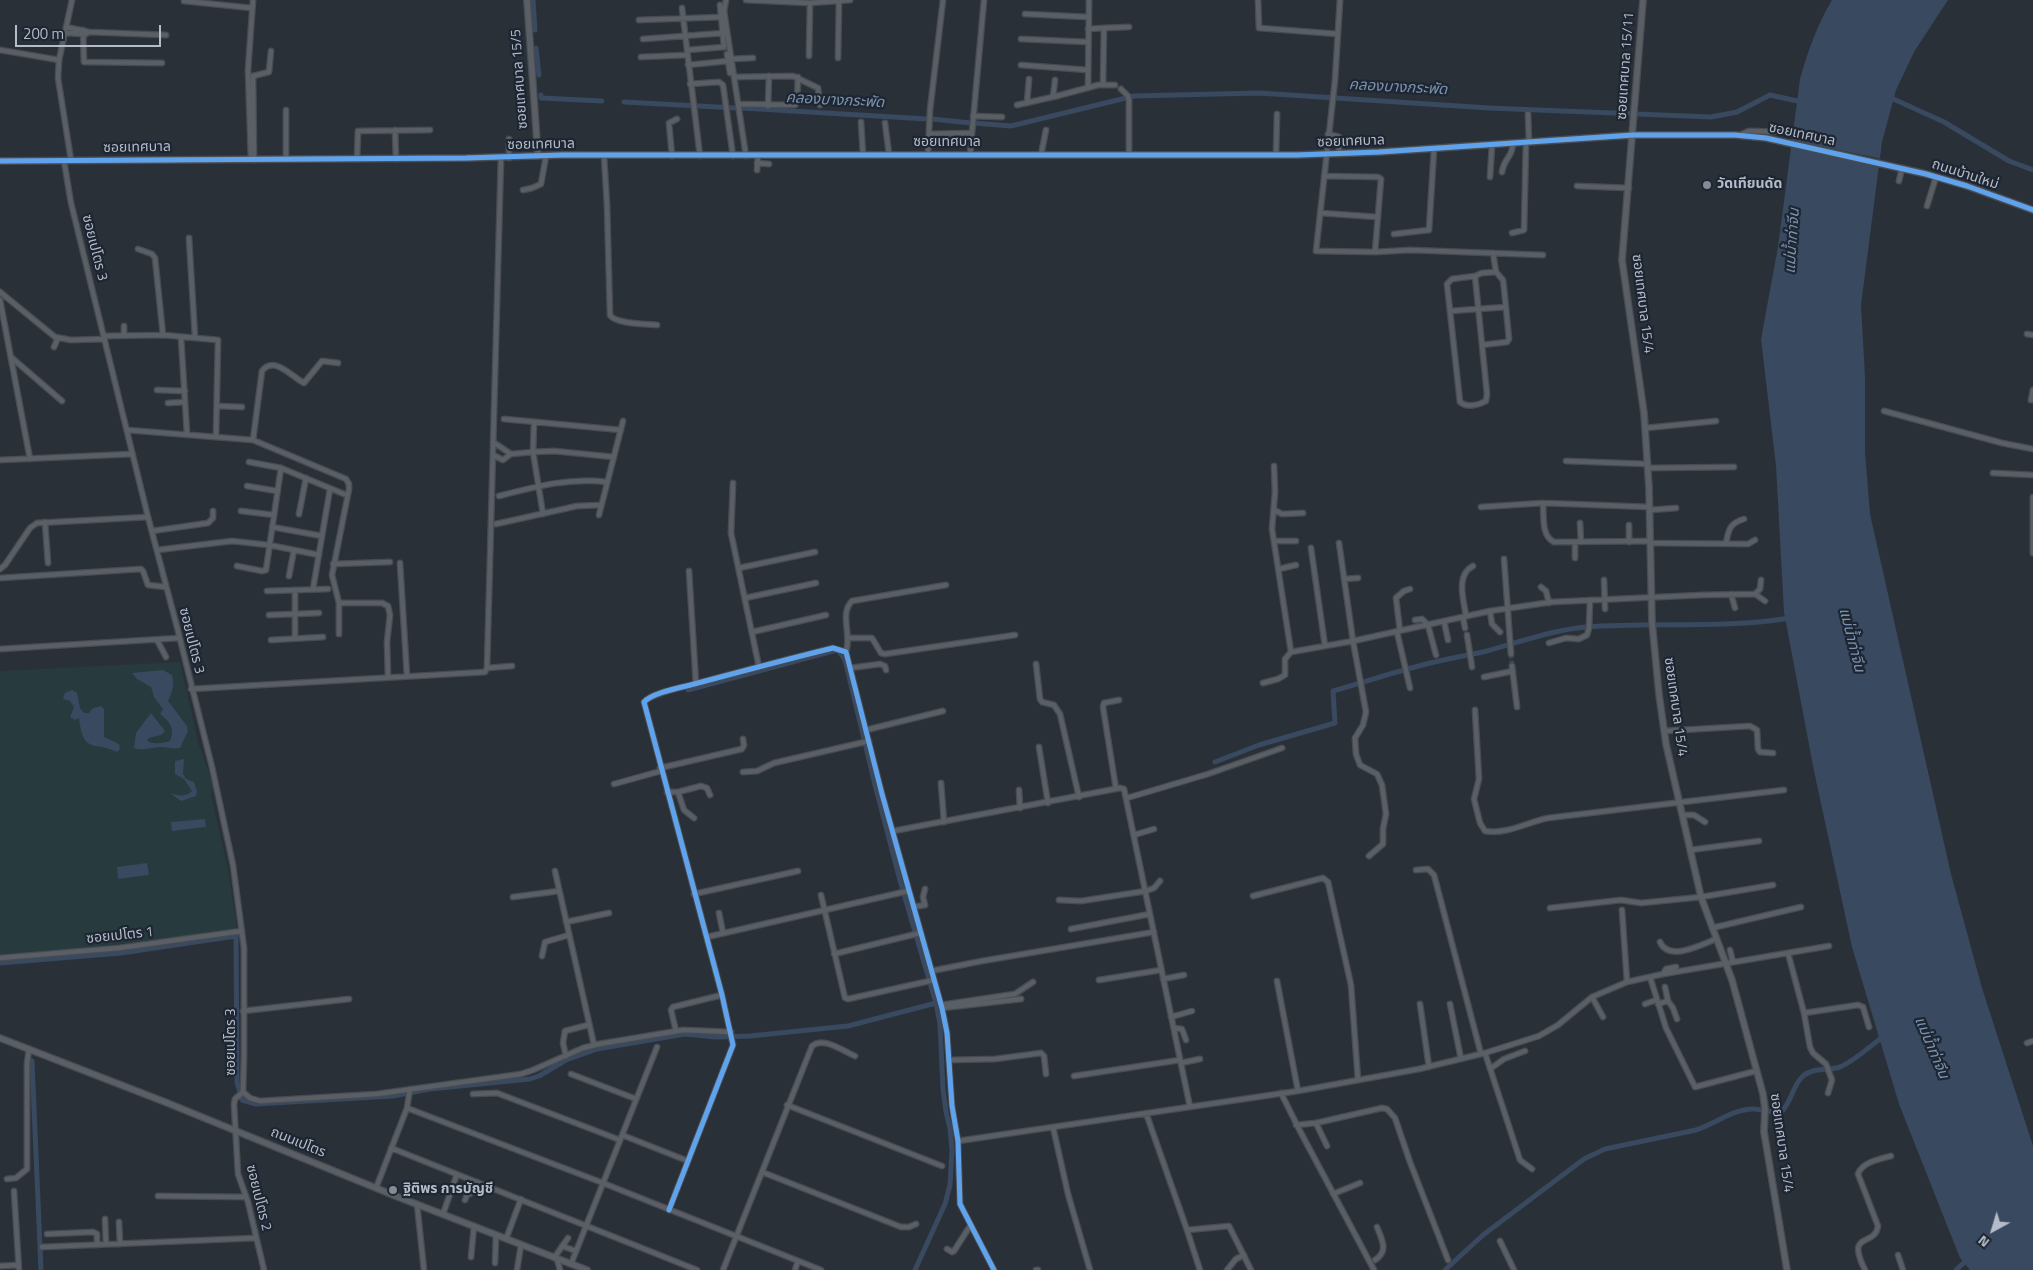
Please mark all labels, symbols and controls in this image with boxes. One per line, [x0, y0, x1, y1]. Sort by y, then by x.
street label: ซอยเทศบาล 15/11 [1614, 12, 1638, 120]
scale bar [18, 15, 164, 47]
text: 200 m [23, 22, 64, 45]
street label: ซอยเทศบาล 15/5 [508, 28, 532, 130]
water label: คลองบางกระพัด [1348, 76, 1448, 100]
water label: คลองบางกระพัด [785, 89, 885, 113]
street label: ซอยเทศบาล [1767, 120, 1837, 150]
street label: ซอยเทศบาล [1317, 132, 1385, 152]
street label: ซอยเทศบาล [913, 135, 981, 151]
street label: ซอยเทศบาล [507, 136, 575, 154]
street label: ซอยเทศบาล [103, 139, 171, 157]
street label: ถนนบ้านใหม่ [1930, 156, 2000, 194]
place label: วัดเทียนดัด [1717, 177, 1782, 193]
marker: วัดเทียนดัด [1701, 179, 1713, 191]
water label: แม่น้ำท่าจีน [1782, 208, 1804, 274]
street label: ซอยเปโตร 3 [78, 213, 110, 283]
street label: ซอยเทศบาล 15/4 [1628, 253, 1656, 355]
street label: ซอยเปโตร 3 [175, 606, 207, 676]
water label: แม่น้ำท่าจีน [1834, 606, 1868, 674]
street label: ซอยเทศบาล 15/4 [1660, 656, 1690, 758]
street label: ซอยเปโตร 1 [86, 924, 154, 948]
street label: ซอยเปโตร 3 [224, 1008, 240, 1076]
water label: แม่น้ำท่าจีน [1910, 1014, 1952, 1082]
street label: ซอยเทศบาล 15/4 [1766, 1092, 1796, 1194]
street label: ถนนเปโตร [268, 1124, 328, 1162]
street label: ซอยเปโตร 2 [242, 1163, 274, 1233]
place label: ฐิติพร การบัญชี [403, 1182, 493, 1198]
marker: ฐิติพร การบัญชี [387, 1184, 399, 1196]
north arrow [1968, 1205, 2018, 1255]
text: N [1973, 1231, 1994, 1253]

